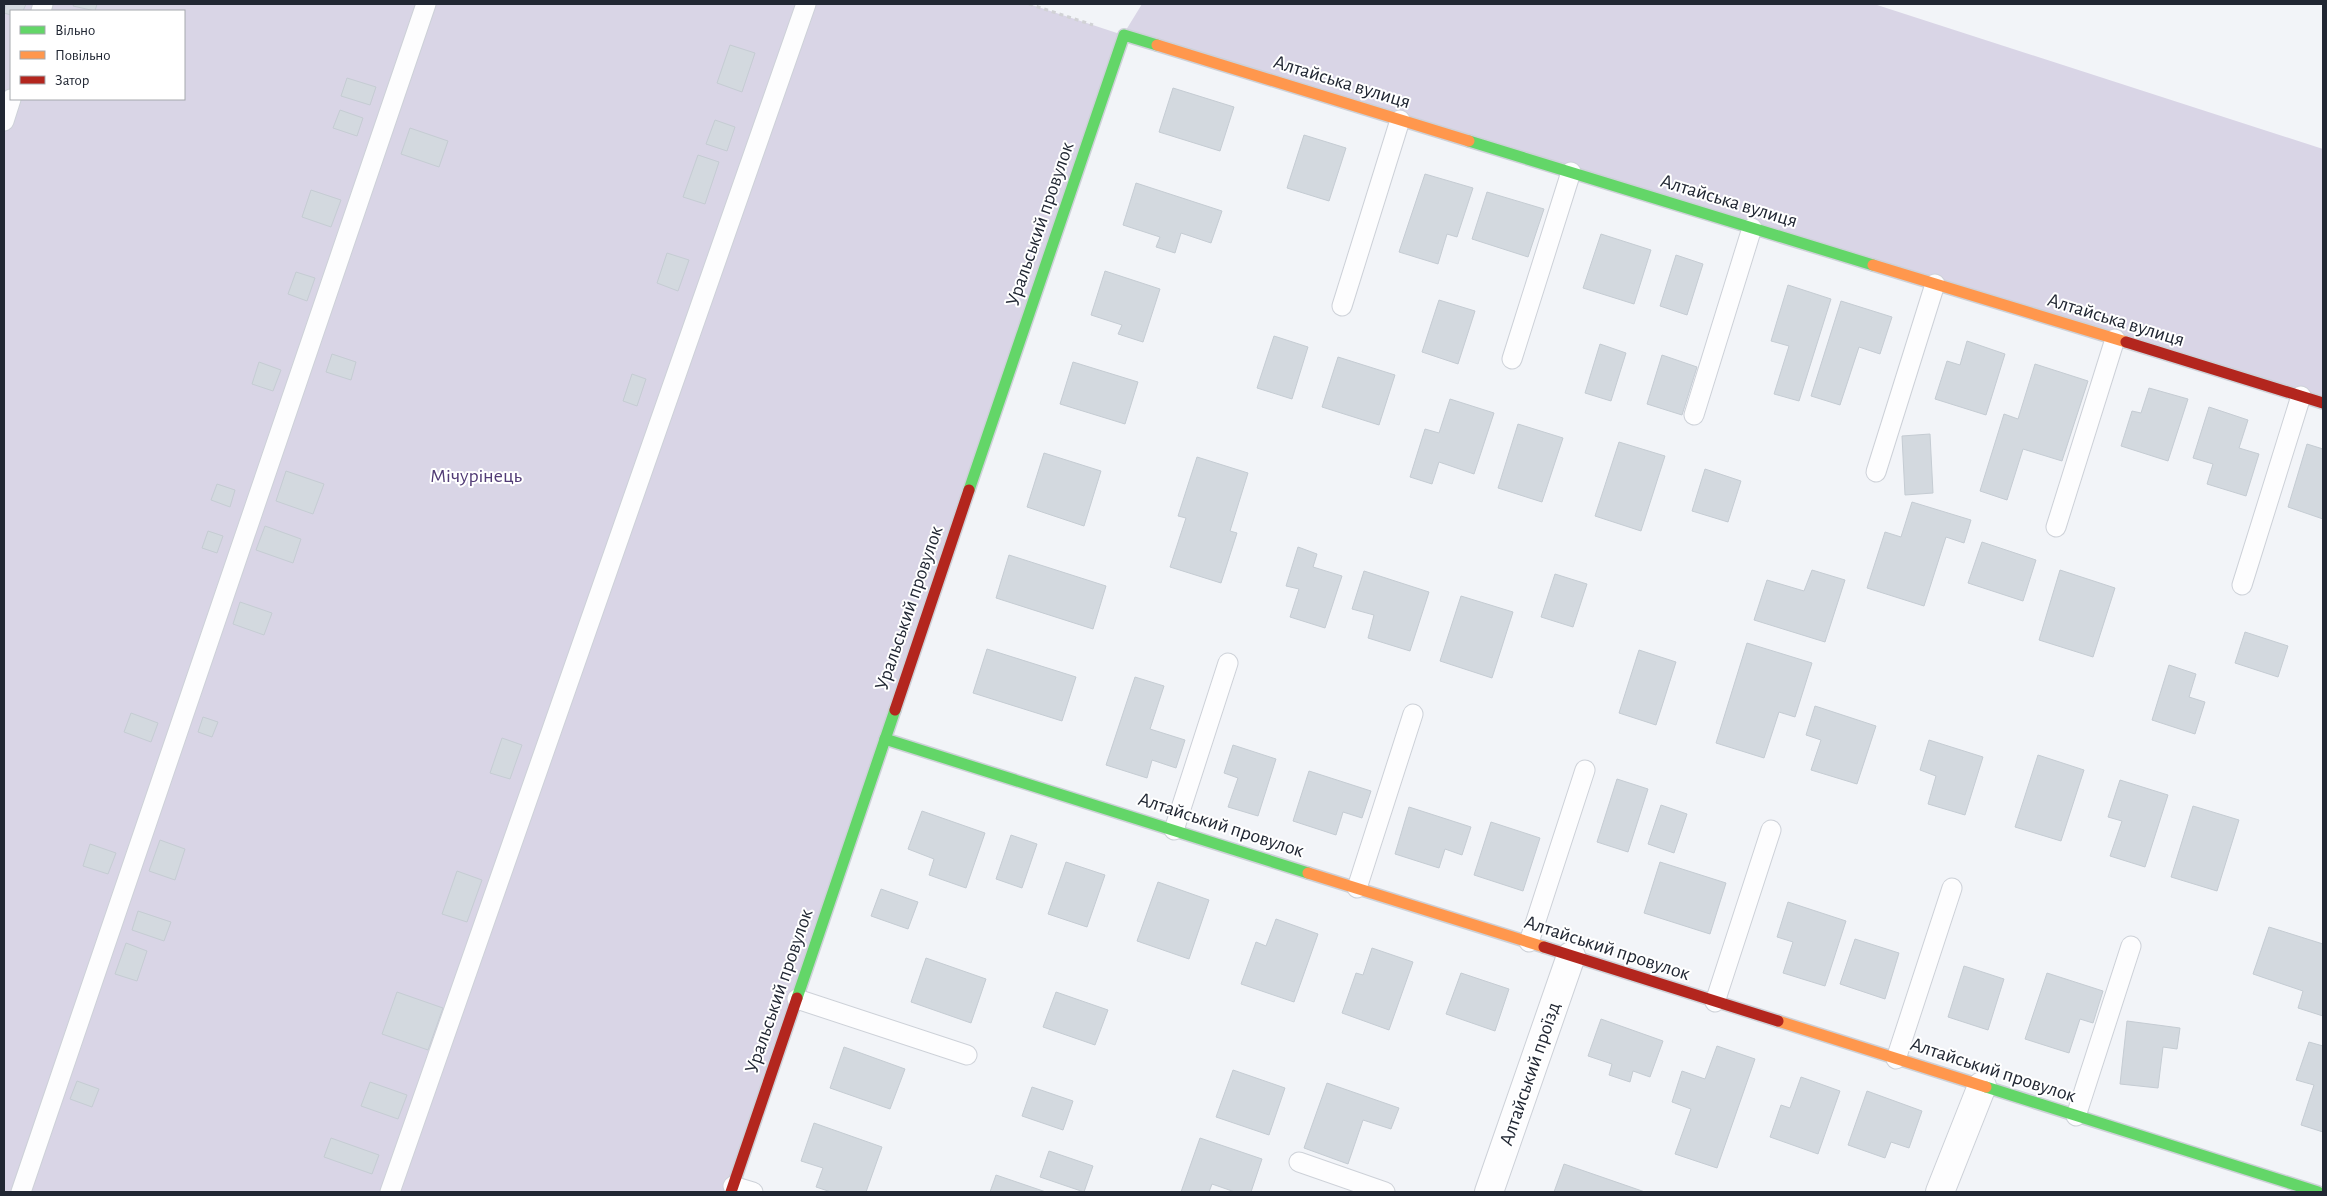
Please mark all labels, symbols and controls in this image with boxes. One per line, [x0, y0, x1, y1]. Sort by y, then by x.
legend [10, 10, 185, 100]
text: Вільно [55, 23, 95, 38]
text: Повільно [55, 48, 111, 63]
street label: Алтайська вулиця [1271, 52, 1413, 112]
text: Затор [55, 73, 90, 88]
street label: Уральський провулок [1003, 139, 1077, 309]
street label: Алтайська вулиця [1658, 171, 1800, 231]
street label: Алтайська вулиця [2045, 290, 2187, 350]
park label: Мічурінець [430, 466, 523, 486]
street label: Уральський провулок [872, 523, 946, 693]
street label: Алтайський провулок [1136, 789, 1306, 861]
street label: Уральський провулок [742, 906, 816, 1076]
street label: Алтайський провулок [1522, 912, 1692, 984]
street label: Алтайський проїзд [1496, 1000, 1564, 1148]
street label: Алтайський провулок [1908, 1034, 2078, 1106]

